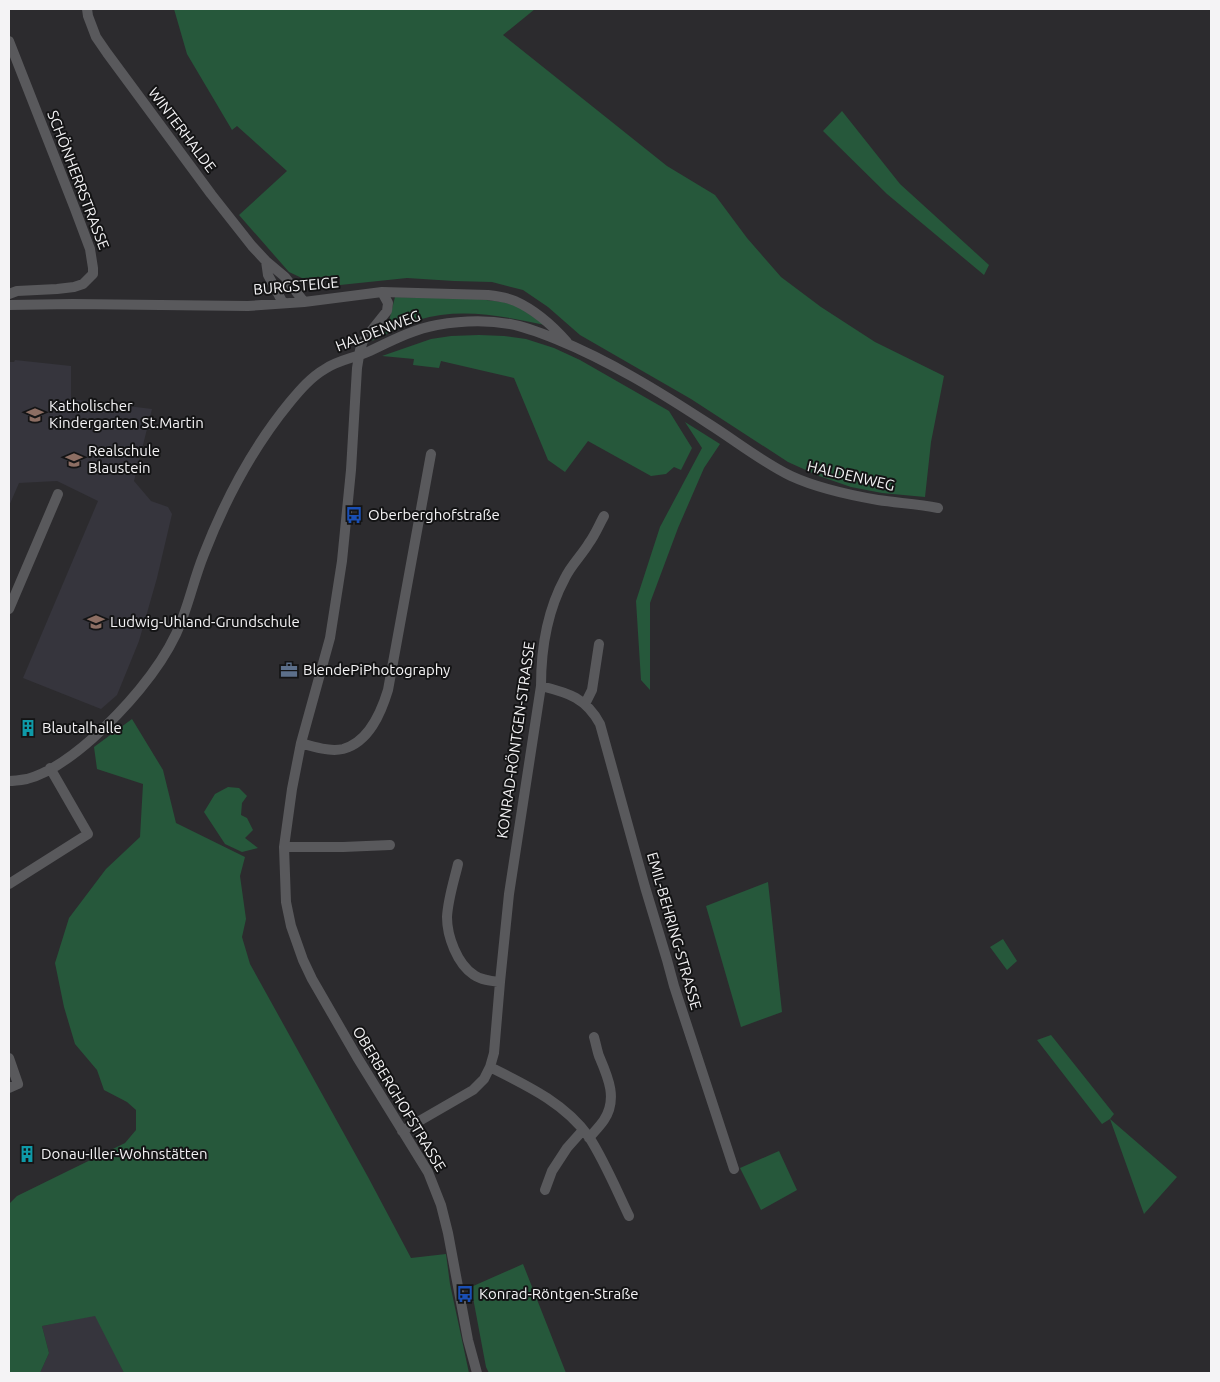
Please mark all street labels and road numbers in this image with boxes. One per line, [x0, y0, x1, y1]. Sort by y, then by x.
street label: WINTERHALDE [145, 84, 220, 175]
street label: SCHÖNHERRSTRASSE [44, 108, 113, 252]
street label: BURGSTEIGE [253, 273, 339, 298]
street label: HALDENWEG [333, 307, 423, 355]
street label: HALDENWEG [806, 457, 897, 494]
street label: KONRAD-RÖNTGEN-STRASSE [493, 640, 538, 840]
street label: EMIL-BEHRING-STRASSE [644, 850, 705, 1012]
street label: OBERBERGHOFSTRASSE [349, 1023, 449, 1174]

